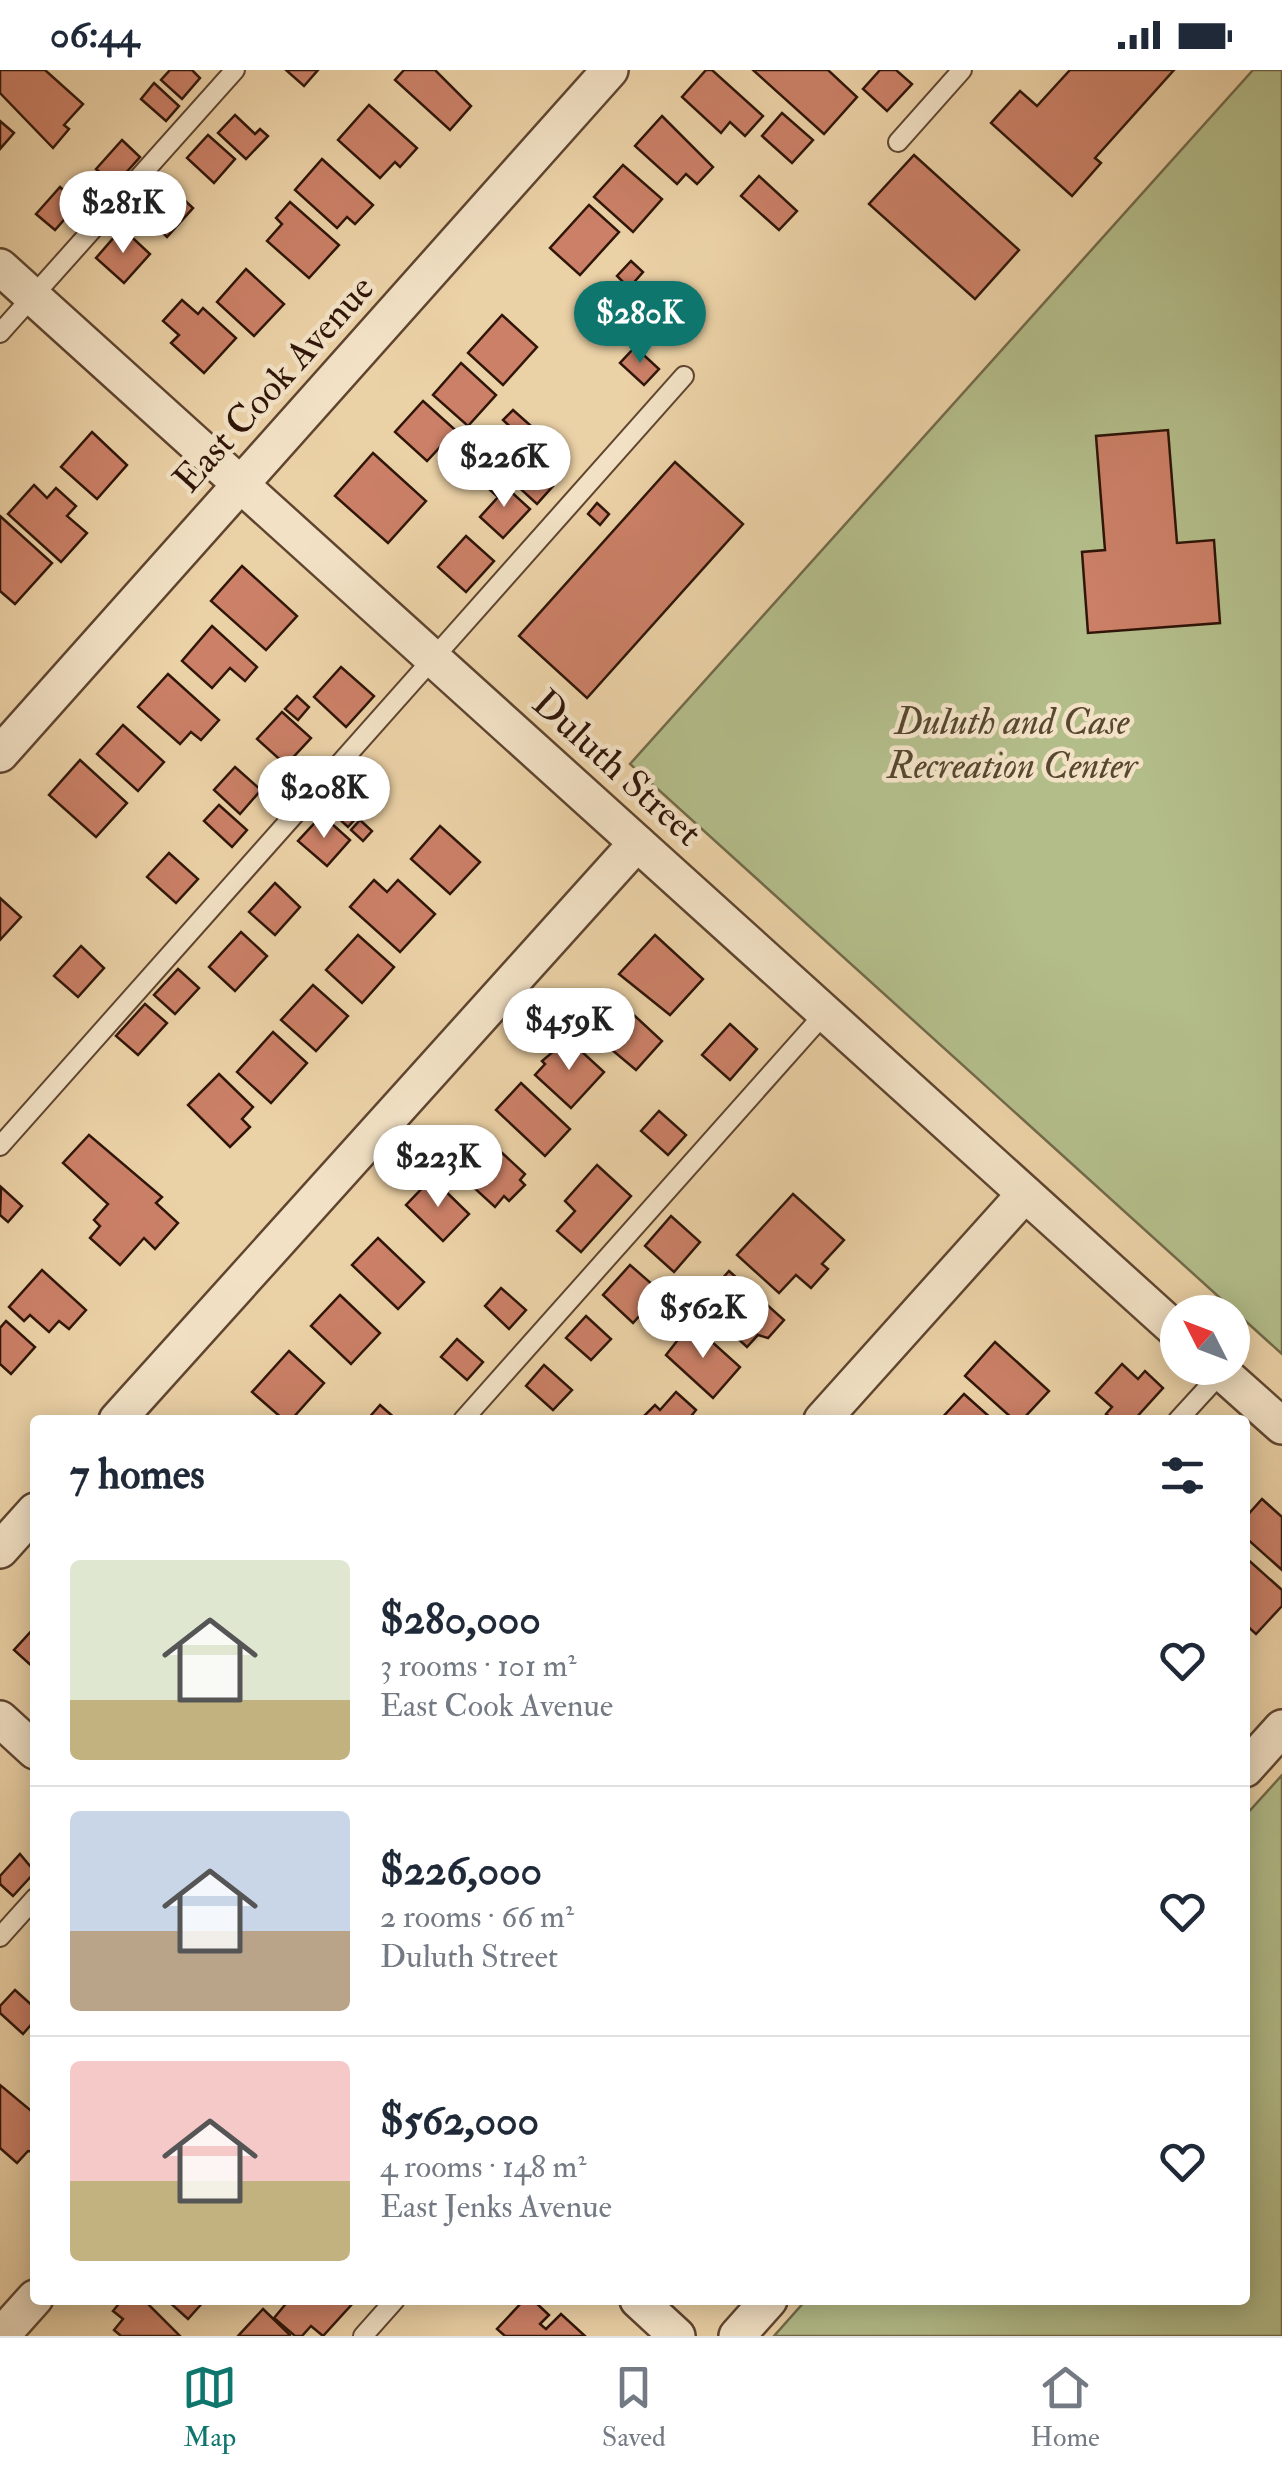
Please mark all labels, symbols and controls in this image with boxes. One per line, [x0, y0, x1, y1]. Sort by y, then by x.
text: 06:44 [50, 11, 139, 59]
pin: $281K [53, 171, 193, 256]
text: $281K [81, 183, 165, 223]
street label: East Cook Avenue [164, 265, 385, 503]
pin: $280K [570, 281, 710, 366]
text: $280K [596, 293, 684, 333]
pin: $226K [434, 425, 574, 510]
text: $226K [459, 437, 549, 477]
street label: Duluth Street [522, 679, 712, 857]
park label: Duluth and Case Recreation Center [886, 698, 1139, 790]
pin: $208K [254, 756, 394, 841]
text: $208K [280, 768, 368, 808]
pin: $459K [499, 988, 639, 1073]
text: $459K [525, 1000, 613, 1040]
pin: $223K [368, 1125, 508, 1210]
text: $223K [395, 1137, 481, 1177]
pin: $562K [633, 1276, 773, 1361]
text: $562K [660, 1288, 746, 1328]
north arrow [1160, 1295, 1250, 1385]
map controls [1160, 1295, 1250, 1385]
icon: filters [1155, 1448, 1210, 1503]
text: 7 homes [70, 1449, 205, 1501]
text: $280,000 [380, 1594, 541, 1646]
icon: home [150, 1600, 270, 1720]
icon: heart [1155, 1633, 1210, 1688]
text: 3 rooms · 101 m² [380, 1646, 577, 1686]
text: East Cook Avenue [380, 1686, 613, 1726]
text: $226,000 [380, 1845, 542, 1897]
icon: home [150, 1851, 270, 1971]
icon: heart [1155, 1884, 1210, 1939]
text: 2 rooms · 66 m² [380, 1897, 574, 1937]
text: Duluth Street [380, 1937, 558, 1977]
text: $562,000 [380, 2095, 539, 2147]
icon: home [150, 2101, 270, 2221]
icon: heart [1155, 2134, 1210, 2189]
text: 4 rooms · 148 m² [380, 2147, 586, 2187]
text: East Jenks Avenue [380, 2187, 612, 2227]
tab: Map [182, 2360, 237, 2455]
tab: Saved [602, 2360, 666, 2455]
tab: Home [1030, 2360, 1100, 2455]

